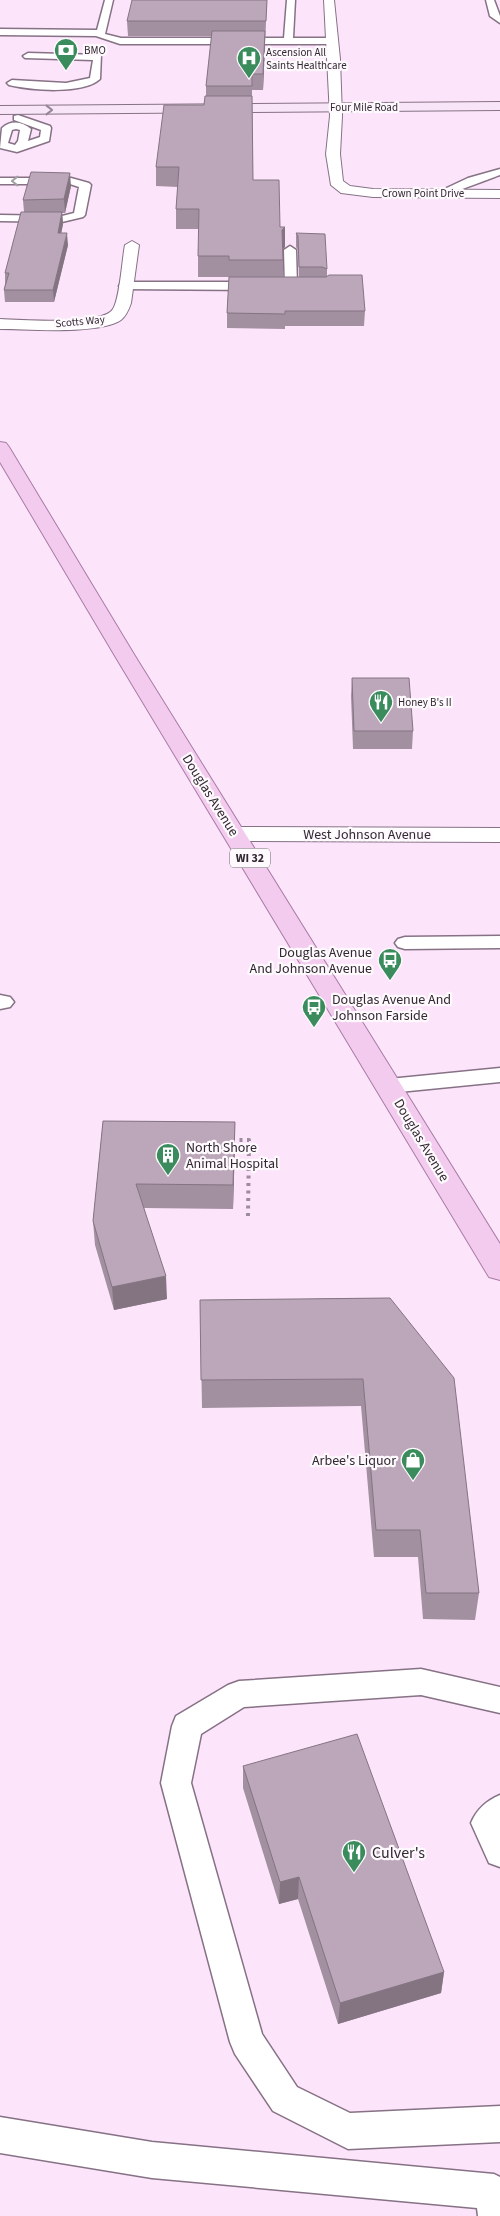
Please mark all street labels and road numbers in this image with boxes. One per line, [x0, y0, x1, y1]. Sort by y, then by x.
street label: Four Mile Road [330, 100, 398, 115]
street label: Crown Point Drive [382, 186, 465, 201]
street label: Scotts Way [55, 312, 105, 331]
street label: Douglas Avenue [177, 751, 243, 840]
street label: West Johnson Avenue [303, 825, 431, 845]
road number: WI 32 [230, 848, 270, 868]
street label: Douglas Avenue [389, 1095, 454, 1186]

